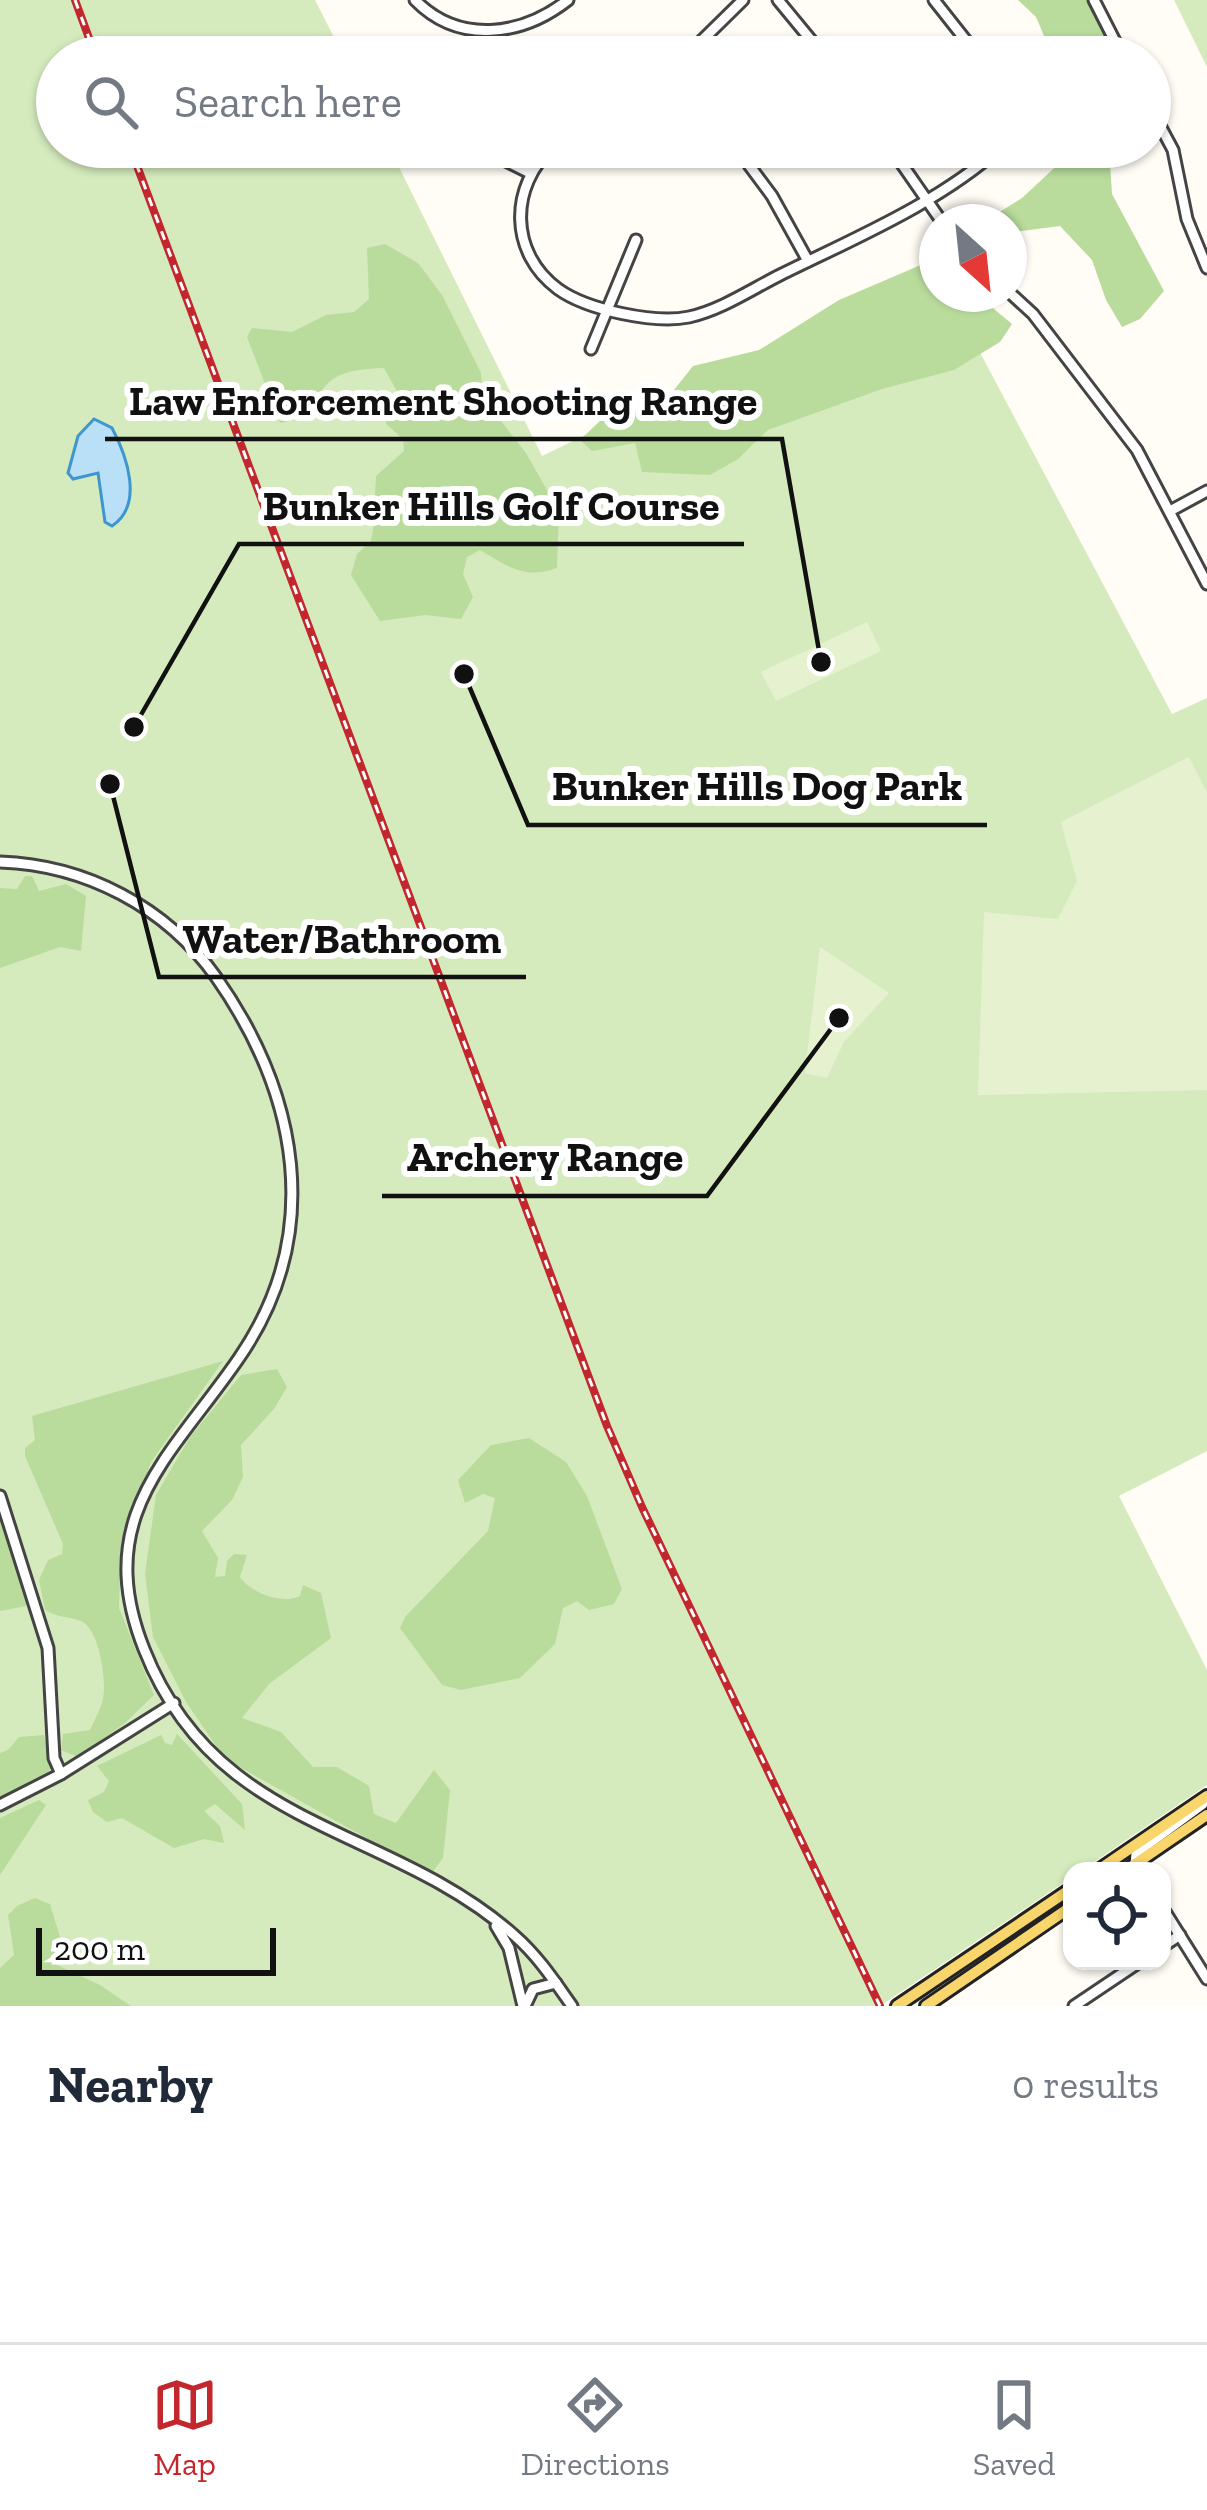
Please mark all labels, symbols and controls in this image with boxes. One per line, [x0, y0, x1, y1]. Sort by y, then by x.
search box [36, 36, 1171, 168]
icon: search [78, 69, 144, 135]
text: Search here [174, 75, 402, 129]
north arrow [919, 204, 1027, 312]
callout: Law Enforcement Shooting Range [105, 361, 782, 439]
text: Law Enforcement Shooting Range [129, 375, 757, 426]
callout: Bunker Hills Golf Course [239, 466, 744, 544]
text: Bunker Hills Golf Course [263, 480, 719, 531]
callout: Bunker Hills Dog Park [528, 747, 987, 825]
text: Bunker Hills Dog Park [552, 760, 962, 811]
callout: Water/Bathroom [159, 899, 526, 977]
text: Water/Bathroom [183, 913, 501, 964]
callout: Archery Range [382, 1118, 707, 1196]
text: Archery Range [407, 1131, 683, 1182]
map controls [1063, 1862, 1171, 1970]
button: locate [1063, 1862, 1171, 1970]
scale bar [36, 1922, 276, 1975]
text: 200 m [54, 1929, 145, 1968]
text: Nearby [48, 2054, 213, 2115]
text: 0 results [1012, 2061, 1159, 2108]
tab: Map [152, 2372, 218, 2483]
tab: Directions [521, 2372, 670, 2483]
tab: Saved [973, 2372, 1055, 2483]

